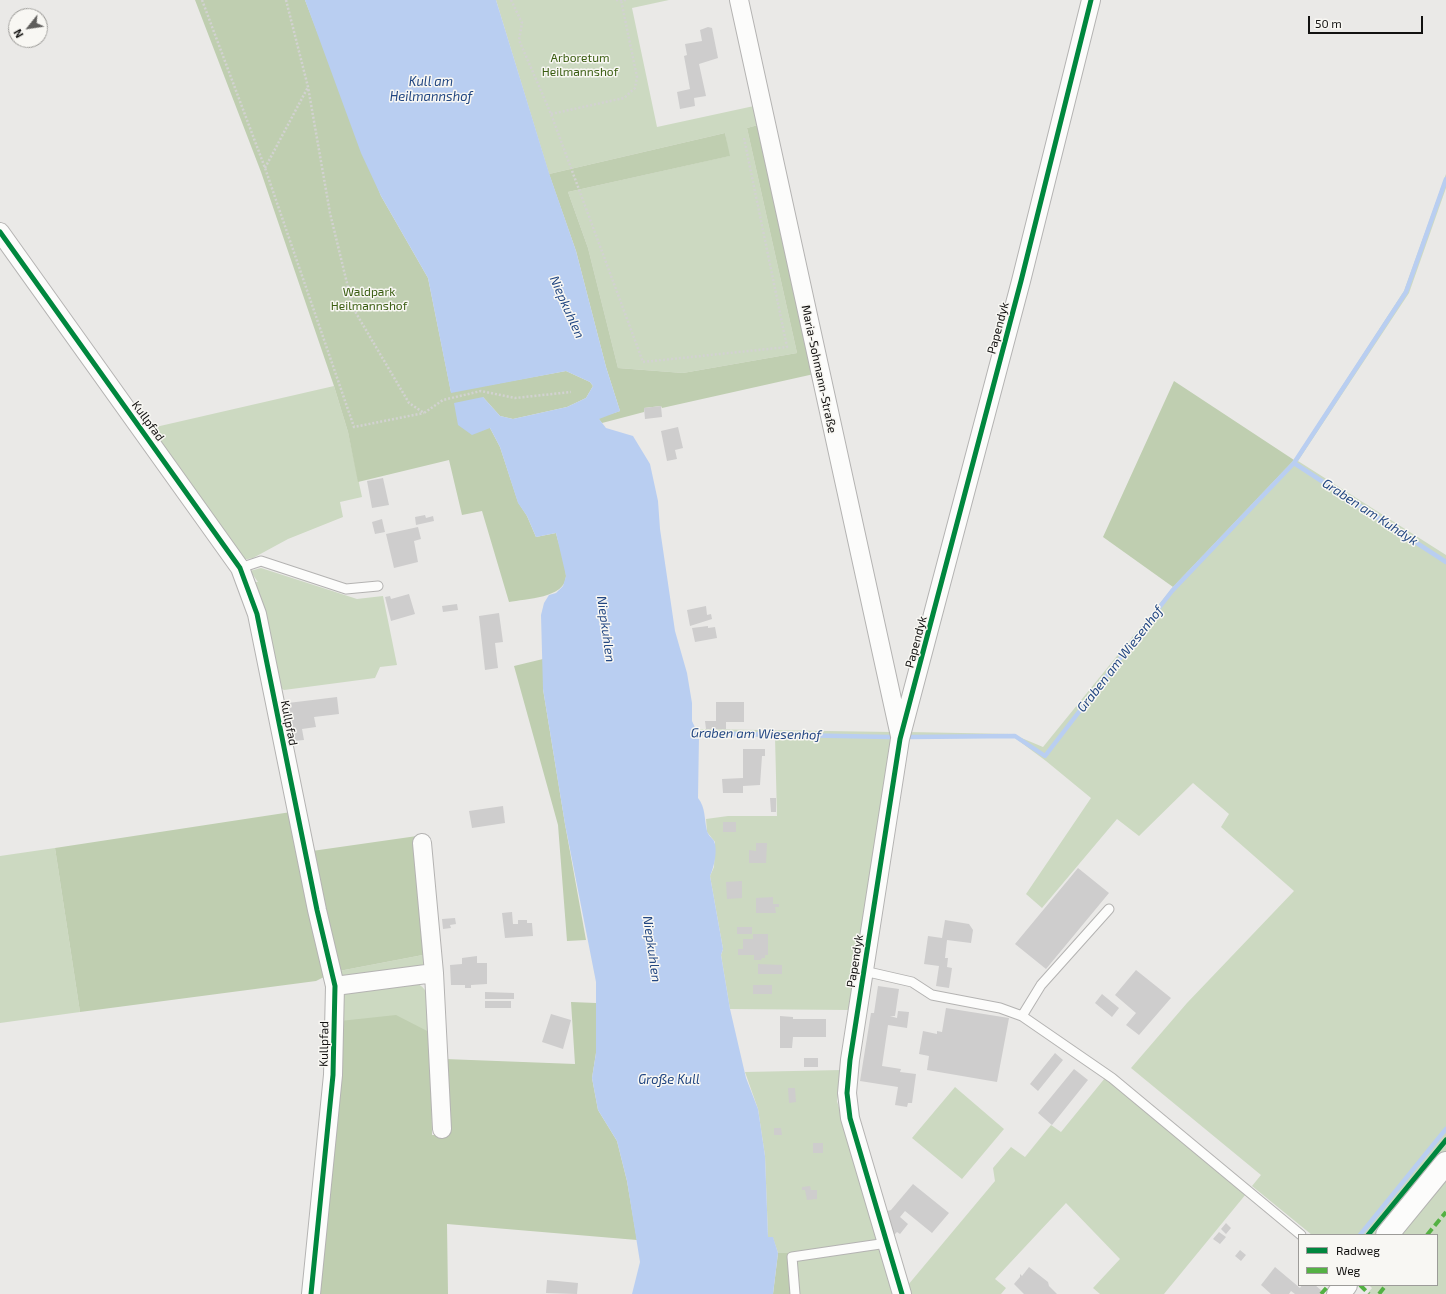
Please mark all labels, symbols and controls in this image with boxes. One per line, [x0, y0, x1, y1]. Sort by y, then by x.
north arrow [8, 8, 48, 48]
scale bar [1310, 8, 1425, 34]
text: 50 m [1315, 16, 1342, 30]
text: N [10, 27, 26, 40]
park label: Arboretum Heilmannshof [542, 51, 618, 79]
water label: Kull am Heilmannshof [390, 74, 472, 105]
water label: Niepkuhlen [546, 273, 588, 341]
park label: Waldpark Heilmannshof [331, 285, 407, 313]
street label: Papendyk [984, 300, 1012, 356]
street label: Maria-Sohmann-Straße [798, 304, 840, 434]
street label: Kullpfad [129, 398, 167, 444]
water label: Graben am Kuhdyk [1319, 475, 1421, 549]
water label: Niepkuhlen [594, 595, 618, 663]
water label: Graben am Wiesenhof [1074, 603, 1166, 715]
street label: Papendyk [902, 614, 930, 670]
street label: Kullpfad [278, 699, 300, 747]
water label: Graben am Wiesenhof [691, 725, 821, 743]
water label: Niepkuhlen [640, 915, 664, 983]
street label: Papendyk [844, 934, 866, 988]
street label: Kullpfad [316, 1021, 332, 1067]
water label: Große Kull [638, 1072, 700, 1088]
legend [1298, 1234, 1438, 1286]
text: Radweg [1336, 1243, 1380, 1257]
text: Weg [1336, 1263, 1360, 1277]

